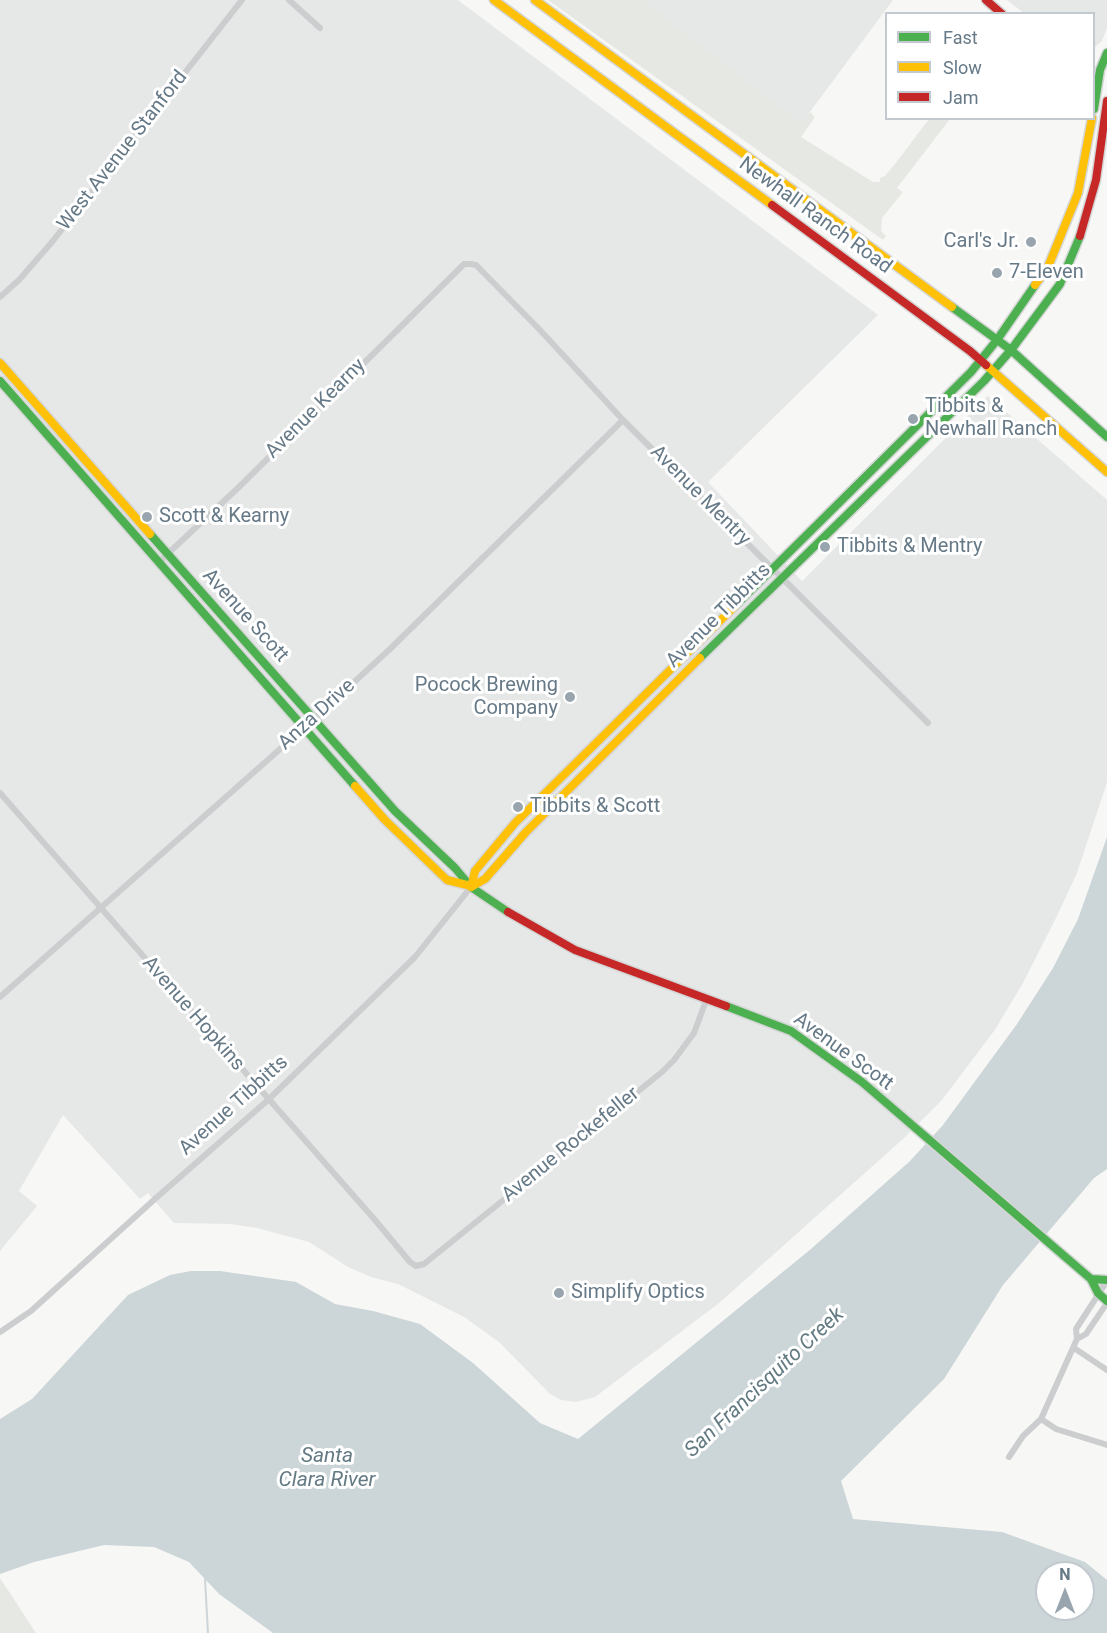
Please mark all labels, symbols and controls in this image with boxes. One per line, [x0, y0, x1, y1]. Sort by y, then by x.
legend [885, 12, 1095, 120]
text: Fast [943, 27, 978, 48]
text: Slow [943, 57, 982, 78]
street label: West Avenue Stanford [53, 66, 193, 236]
text: Jam [943, 87, 979, 108]
street label: Newhall Ranch Road [734, 152, 896, 280]
place label: Carl's Jr. [944, 230, 1019, 254]
marker: Carl's Jr. [1024, 235, 1038, 249]
place label: 7-Eleven [1009, 261, 1084, 285]
marker: 7-Eleven [990, 266, 1004, 280]
street label: Avenue Kearny [261, 354, 371, 464]
place label: Tibbits & Newhall Ranch [925, 395, 1057, 442]
marker: Tibbits & Newhall Ranch [906, 412, 920, 426]
street label: Avenue Mentry [645, 441, 755, 551]
place label: Scott & Kearny [159, 505, 289, 529]
marker: Scott & Kearny [140, 510, 154, 524]
place label: Tibbits & Mentry [837, 535, 982, 559]
marker: Tibbits & Mentry [818, 540, 832, 554]
street label: Avenue Tibbitts [662, 559, 776, 673]
street label: Avenue Scott [197, 564, 293, 668]
street label: Anza Drive [274, 674, 360, 756]
place label: Pocock Brewing Company [415, 674, 558, 721]
marker: Pocock Brewing Company [563, 690, 577, 704]
place label: Tibbits & Scott [530, 795, 660, 819]
marker: Tibbits & Scott [511, 800, 525, 814]
street label: Avenue Hopkins [137, 952, 249, 1076]
street label: Avenue Scott [789, 1008, 897, 1096]
street label: Avenue Tibbitts [175, 1051, 293, 1161]
street label: Avenue Rockefeller [498, 1082, 644, 1208]
place label: Simplify Optics [571, 1281, 705, 1305]
marker: Simplify Optics [552, 1286, 566, 1300]
water label: San Francisquito Creek [680, 1303, 850, 1463]
water label: Santa Clara River [279, 1444, 375, 1494]
north arrow [1035, 1561, 1095, 1621]
text: N [1059, 1565, 1071, 1584]

